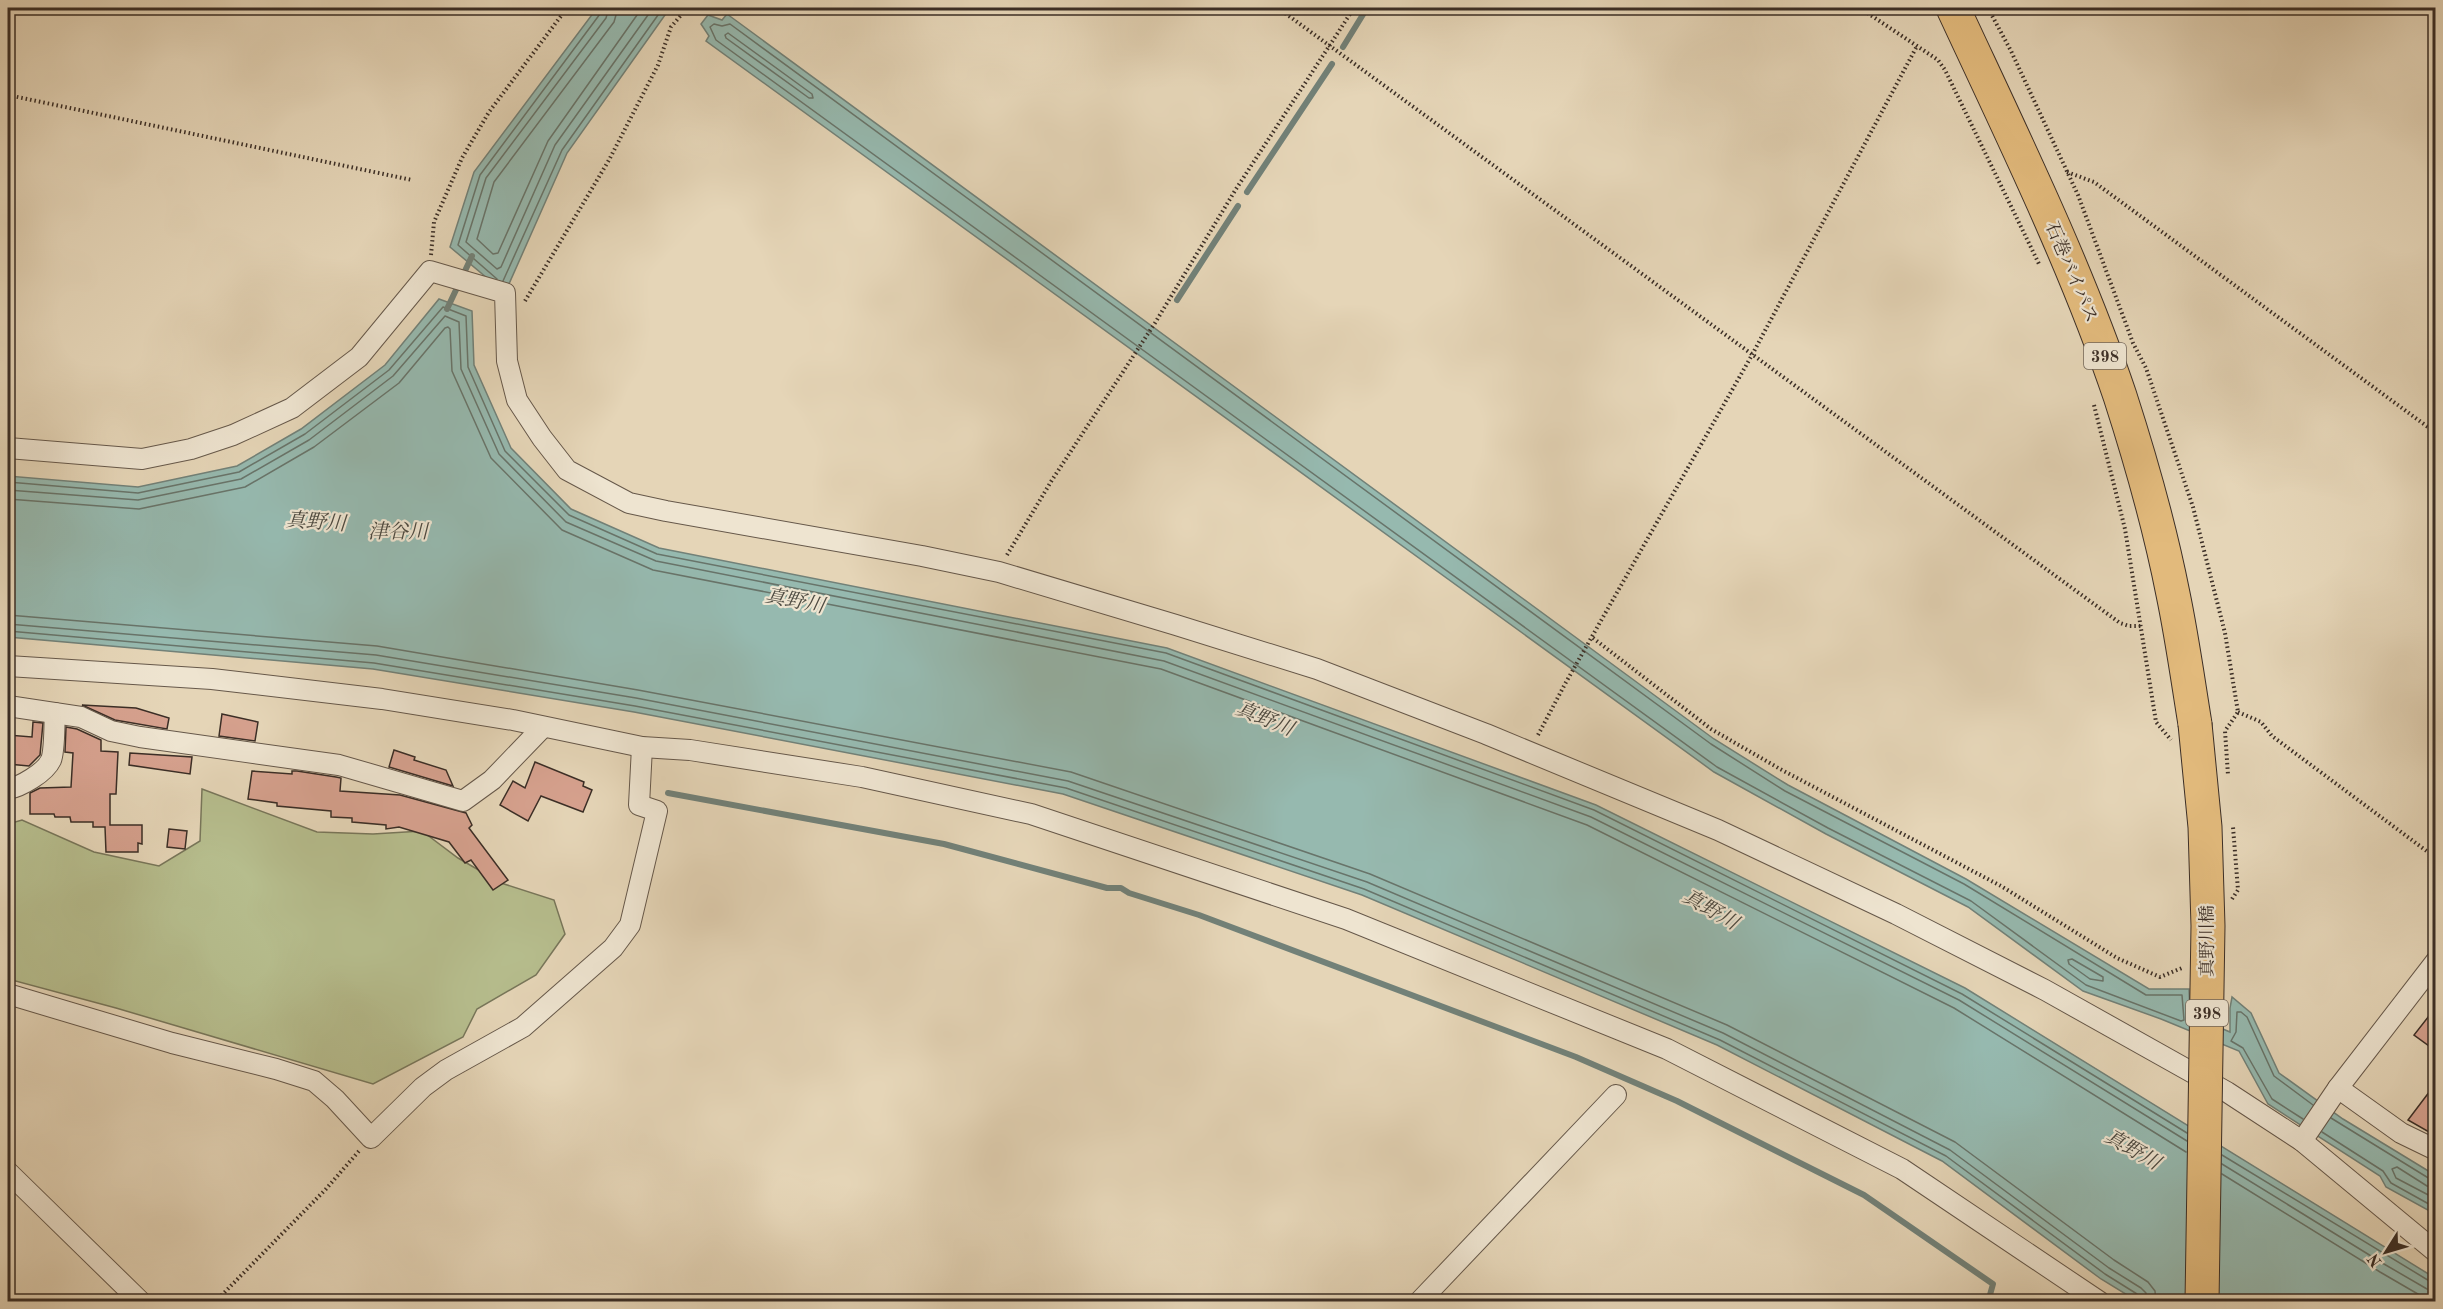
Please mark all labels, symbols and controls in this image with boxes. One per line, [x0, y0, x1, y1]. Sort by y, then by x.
street label: 石巻バイパス [2042, 219, 2102, 325]
road number: 398 [2084, 343, 2126, 369]
water label: 真野川 [285, 509, 349, 535]
water label: 津谷川 [368, 521, 430, 543]
water label: 真野川 [763, 584, 828, 618]
water label: 真野川 [1233, 697, 1298, 741]
water label: 真野川 [1679, 885, 1744, 935]
street label: 真野川橋 [2197, 905, 2217, 977]
road number: 398 [2186, 1000, 2228, 1026]
water label: 真野川 [2101, 1125, 2166, 1175]
north arrow [2356, 1222, 2416, 1282]
text: N [2365, 1250, 2386, 1270]

